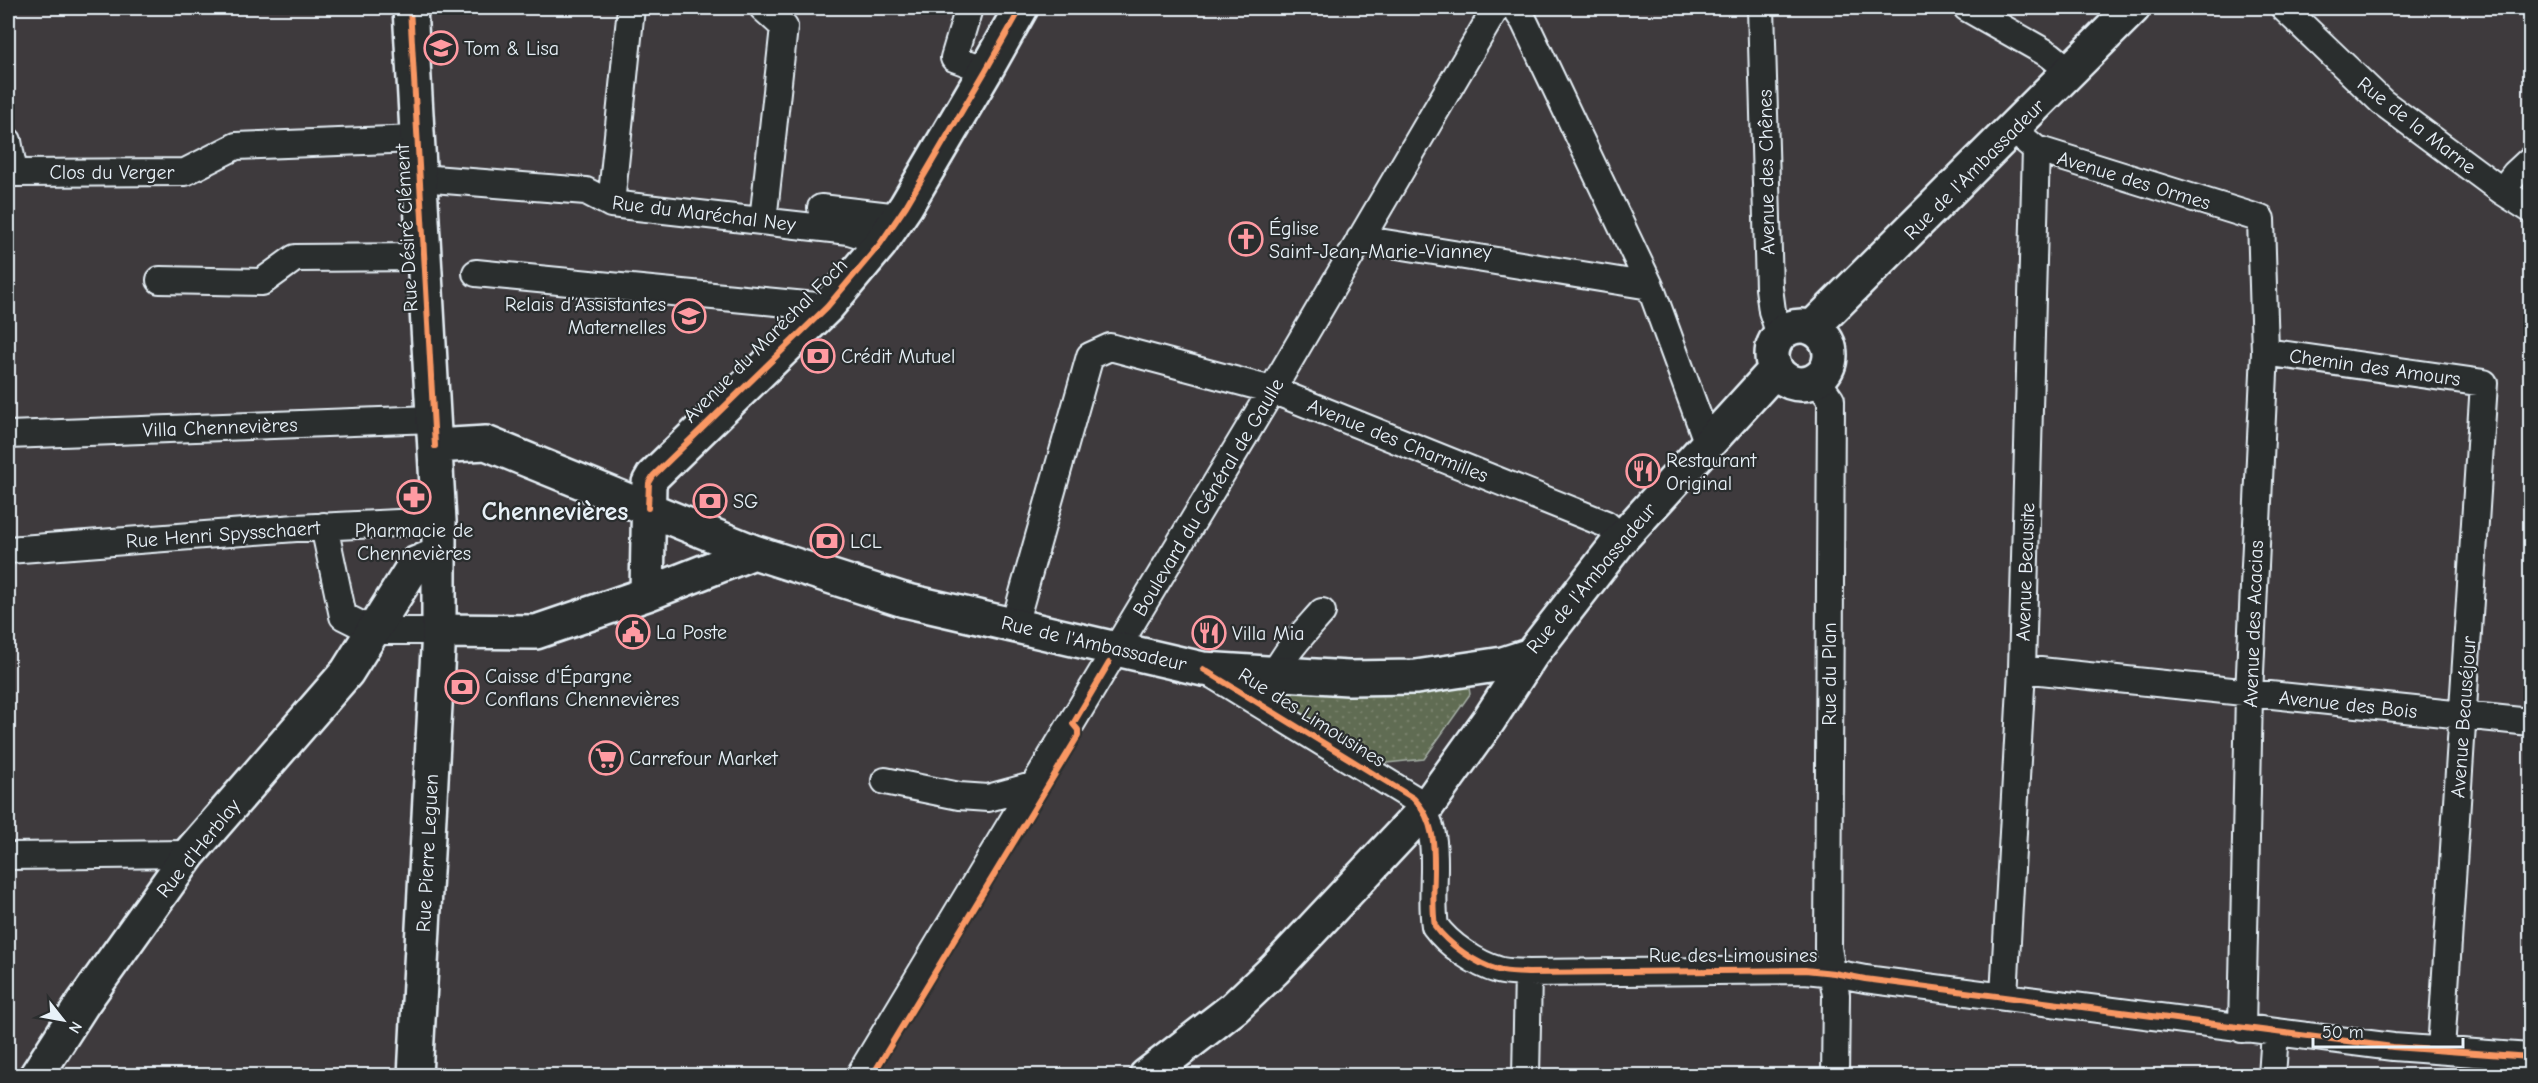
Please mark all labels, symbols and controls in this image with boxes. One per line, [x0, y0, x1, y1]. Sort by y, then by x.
school or university icon: Tom & Lisa [423, 30, 459, 66]
place label: Tom & Lisa [464, 37, 559, 60]
street label: Rue de la Marne [2353, 72, 2480, 179]
street label: Avenue des Chênes [1754, 89, 1779, 255]
street label: Rue de l'Ambassadeur [1899, 94, 2049, 244]
street label: Rue Désiré Clément [391, 142, 422, 313]
street label: Avenue des Ormes [2055, 146, 2213, 215]
street label: Clos du Verger [49, 161, 175, 184]
street label: Rue du Maréchal Ney [611, 191, 797, 236]
place label: Église Saint-Jean-Marie-Vianney [1269, 217, 1492, 263]
church icon: Église Saint-Jean-Marie-Vianney [1228, 221, 1264, 257]
street label: Avenue du Maréchal Foch [679, 254, 852, 427]
place label: Relais d’Assistantes Maternelles [505, 293, 666, 339]
school or university icon: Relais d’Assistantes Maternelles [671, 298, 707, 334]
bank icon: Crédit Mutuel [800, 338, 836, 374]
street label: Chemin des Amours [2288, 344, 2462, 391]
place label: Crédit Mutuel [841, 345, 956, 368]
street label: Boulevard du Général de Gaulle [1128, 374, 1289, 620]
street label: Avenue des Charmilles [1304, 394, 1491, 487]
street label: Villa Chennevières [142, 413, 298, 442]
place label: Restaurant Original [1666, 449, 1758, 495]
restaurant icon: Restaurant Original [1625, 453, 1661, 489]
pharmacy icon: Pharmacie de Chennevières [396, 479, 432, 515]
bank icon: SG [692, 483, 728, 519]
place label: SG [733, 490, 758, 513]
district label: Chennevières [482, 497, 628, 527]
street label: Rue de l'Ambassadeur [1522, 498, 1661, 658]
street label: Avenue Beausite [2012, 502, 2039, 642]
street label: Rue Henri Spysschaert [125, 516, 322, 553]
place label: Pharmacie de Chennevières [355, 519, 473, 565]
bank icon: LCL [809, 523, 845, 559]
place label: LCL [850, 530, 882, 553]
street label: Avenue des Acacias [2239, 540, 2268, 708]
street label: Rue de l'Ambassadeur [999, 611, 1189, 676]
public building icon: La Poste [615, 614, 651, 650]
restaurant icon: Villa Mia [1191, 615, 1227, 651]
place label: La Poste [656, 621, 727, 644]
place label: Villa Mia [1232, 622, 1305, 645]
street label: Rue du Plan [1818, 622, 1841, 726]
street label: Avenue Beauséjour [2446, 635, 2481, 799]
street label: Rue des Limousines [1234, 663, 1389, 772]
place label: Caisse d'Épargne Conflans Chennevières [485, 665, 679, 711]
bank icon: Caisse d'Épargne Conflans Chennevières [444, 669, 480, 705]
street label: Avenue des Bois [2278, 686, 2418, 723]
supermarket icon: Carrefour Market [588, 740, 624, 776]
place label: Carrefour Market [629, 747, 779, 770]
street label: Rue Pierre Leguen [412, 773, 443, 933]
street label: Rue d'Herblay [152, 794, 245, 902]
street label: Rue des Limousines [1649, 944, 1817, 967]
north arrow [33, 990, 93, 1050]
scale bar [2313, 1011, 2463, 1049]
text: N [65, 1018, 85, 1036]
text: 50 m [2322, 1022, 2364, 1043]

